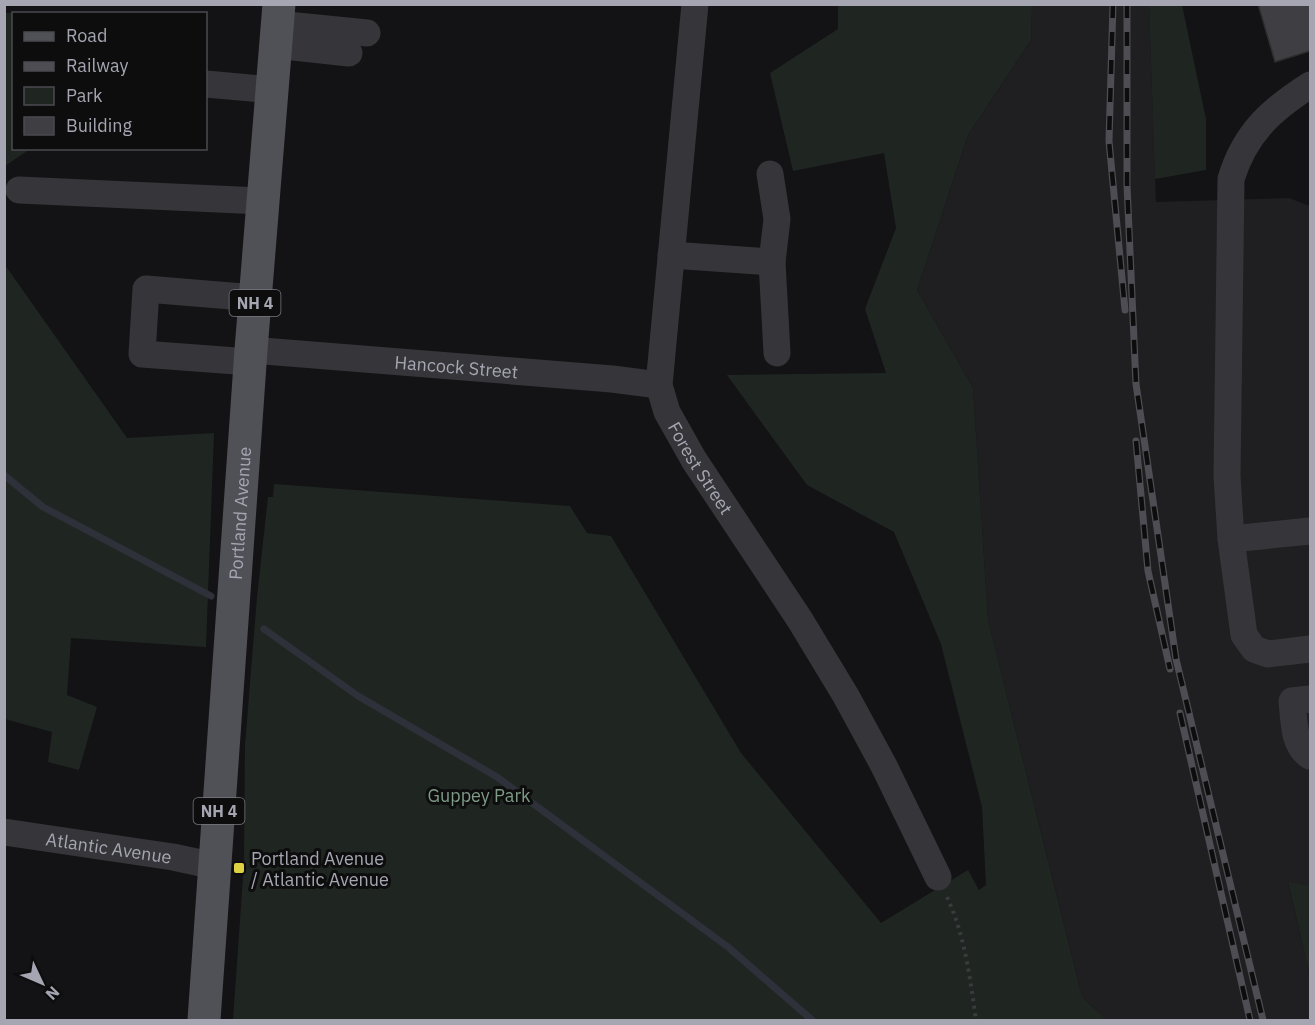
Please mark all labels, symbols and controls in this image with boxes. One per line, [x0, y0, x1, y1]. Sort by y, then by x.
legend [12, 12, 207, 150]
text: Road [66, 24, 107, 47]
text: Railway [66, 54, 128, 77]
text: Park [66, 84, 103, 107]
text: Building [66, 114, 133, 137]
road number: NH 4 [230, 290, 280, 316]
street label: Hancock Street [394, 350, 519, 383]
street label: Forest Street [663, 417, 738, 518]
street label: Portland Avenue [223, 446, 256, 581]
park label: Guppey Park [427, 784, 531, 807]
road number: NH 4 [194, 798, 244, 824]
street label: Atlantic Avenue [44, 827, 173, 868]
place label: Portland Avenue / Atlantic Avenue [251, 847, 389, 891]
marker: Portland Avenue / Atlantic Avenue [232, 861, 246, 875]
north arrow [12, 953, 72, 1013]
text: N [42, 982, 64, 1005]

